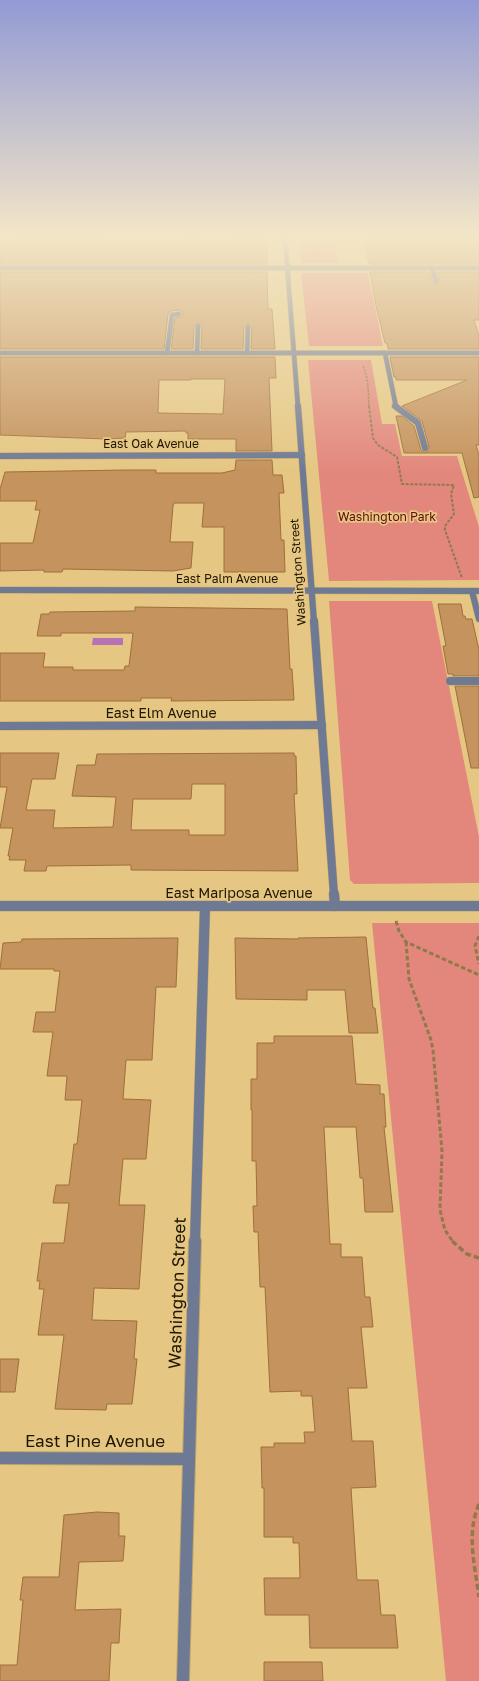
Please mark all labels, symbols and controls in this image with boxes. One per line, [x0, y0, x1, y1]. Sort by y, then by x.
street label: East Oak Avenue [103, 436, 199, 451]
park label: Washington Park [338, 509, 436, 524]
street label: Washington Street [286, 518, 309, 626]
street label: East Palm Avenue [176, 571, 278, 586]
street label: East Elm Avenue [105, 704, 217, 721]
street label: East Mariposa Avenue [165, 884, 313, 901]
street label: Washington Street [163, 1216, 190, 1369]
street label: East Pine Avenue [25, 1430, 165, 1451]

